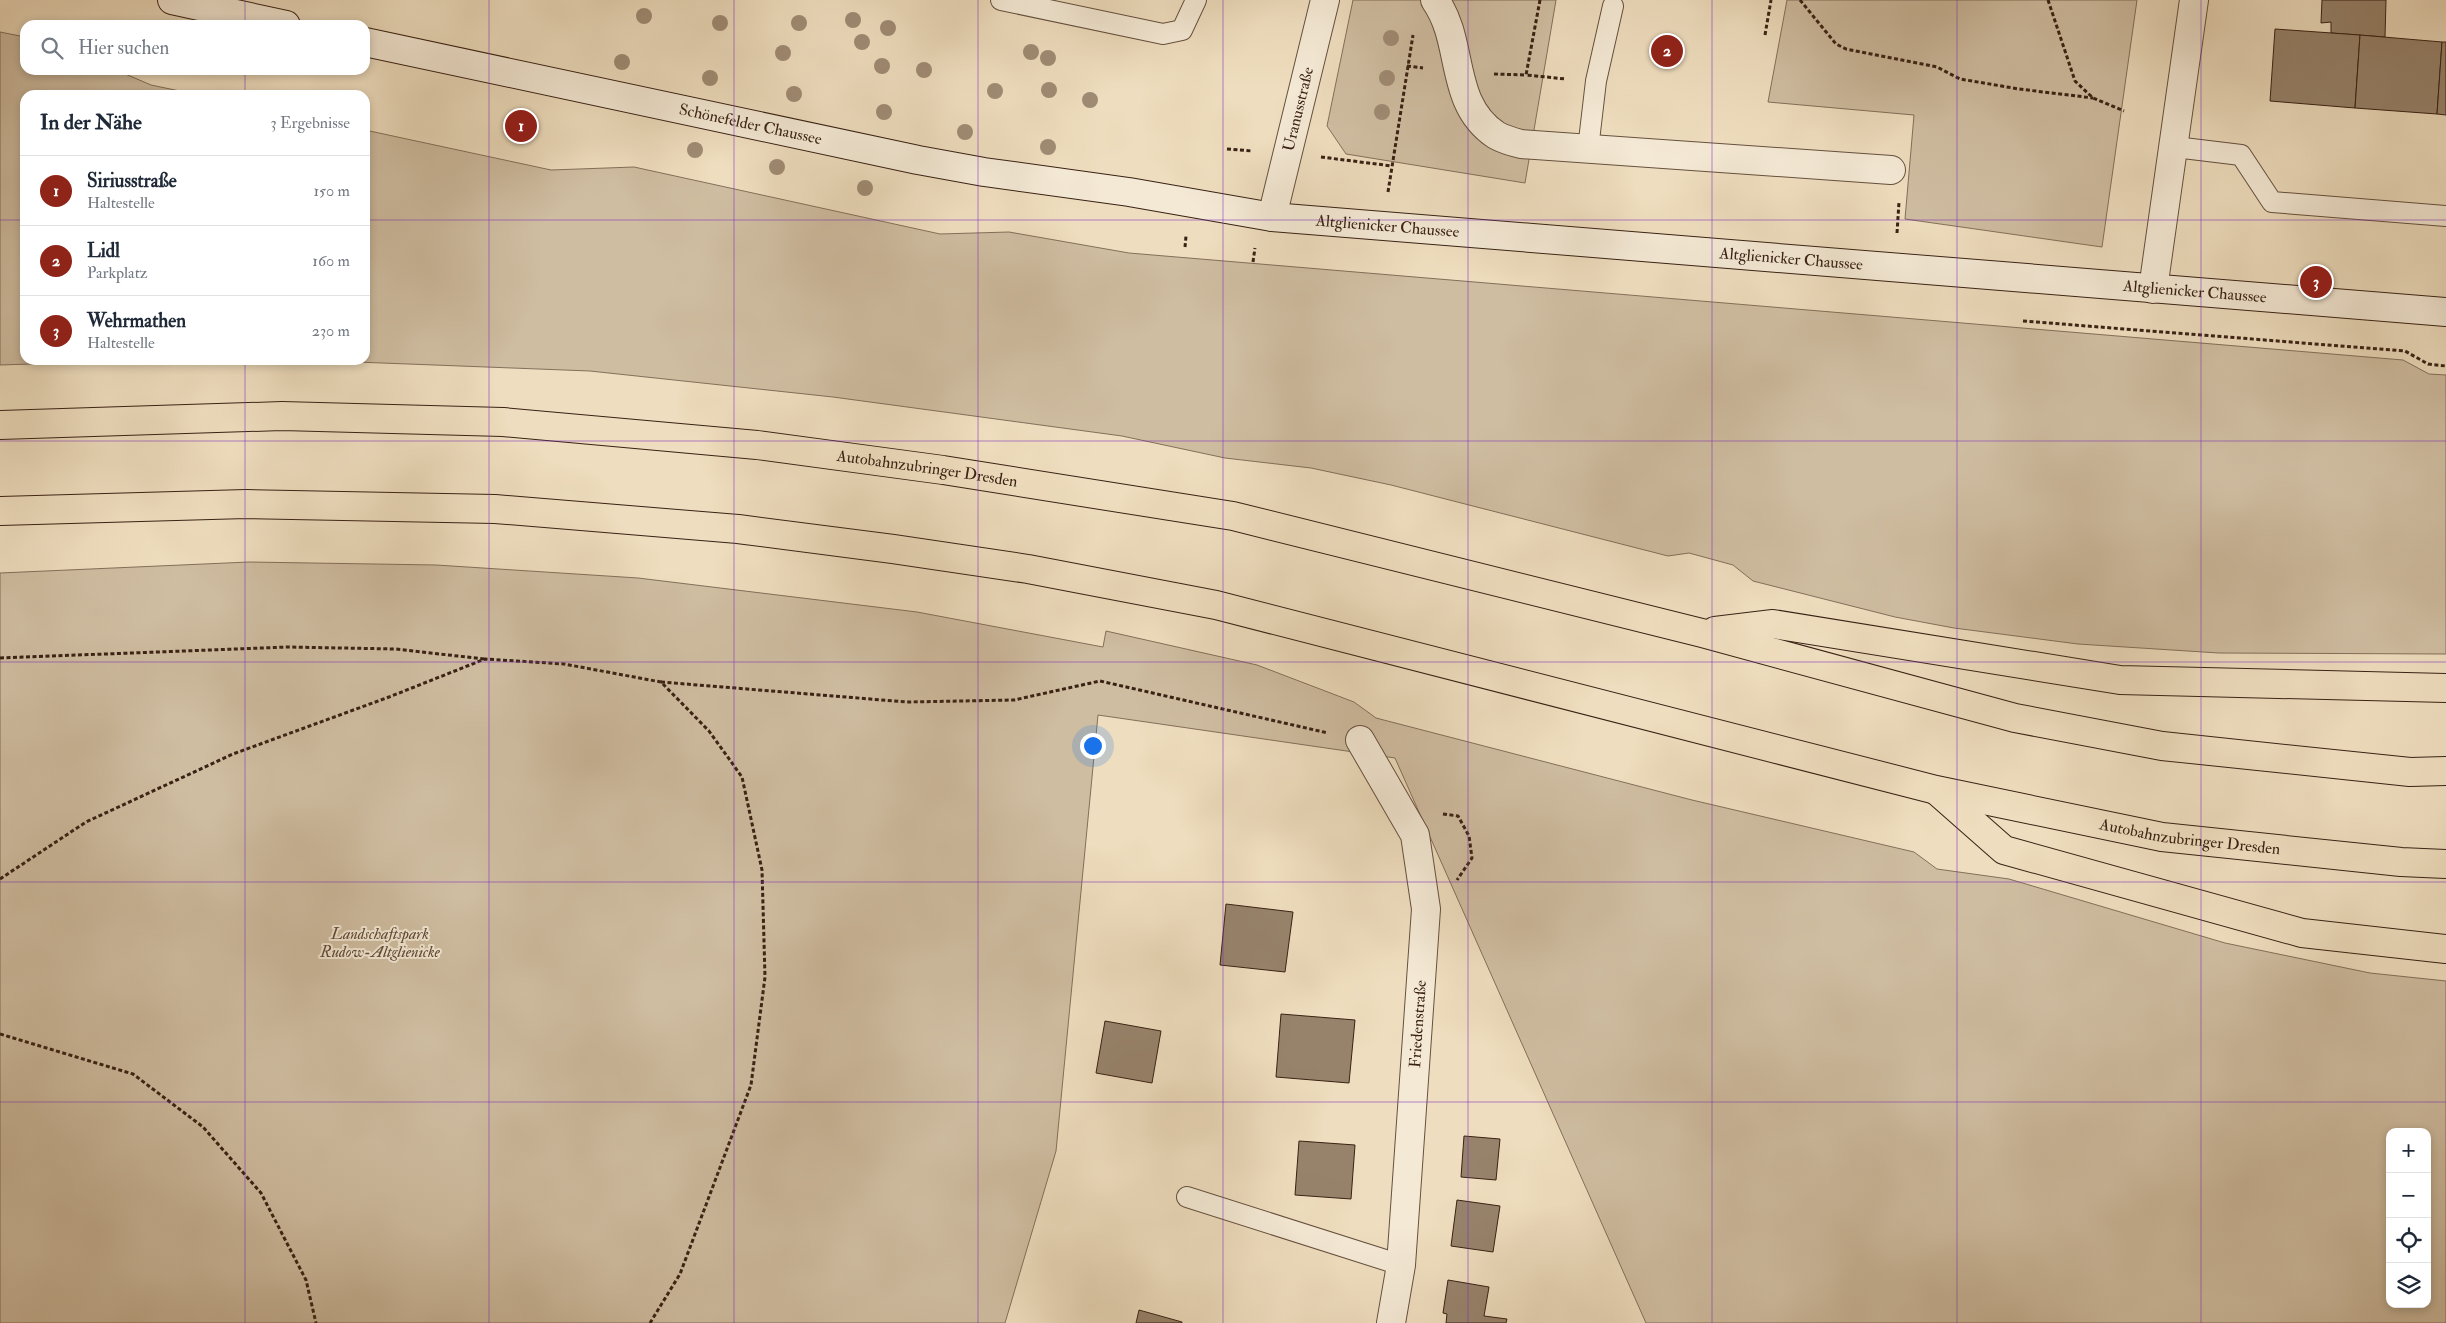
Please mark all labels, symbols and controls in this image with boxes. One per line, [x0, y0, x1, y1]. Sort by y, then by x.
search box [20, 20, 370, 75]
pin: 2 [1651, 32, 1683, 70]
icon: search [38, 34, 66, 62]
text: Hier suchen [78, 36, 169, 60]
street label: Uranusstraße [1278, 65, 1318, 153]
street label: Schönefelder Chaussee [677, 99, 824, 149]
pin: 1 [505, 107, 537, 145]
text: In der Nähe [40, 109, 142, 136]
text: 3 Ergebnisse [270, 113, 350, 133]
text: Siriusstraße [87, 169, 177, 193]
text: 1 [53, 181, 59, 201]
text: 150 m [313, 181, 350, 201]
text: Haltestelle [87, 193, 155, 213]
street label: Altglienicker Chaussee [1314, 210, 1460, 242]
text: Lidl [87, 239, 120, 263]
street label: Altglienicker Chaussee [1718, 243, 1864, 275]
text: 2 [52, 251, 60, 271]
text: 160 m [312, 251, 350, 271]
text: Parkplatz [87, 263, 148, 283]
pin: 3 [2300, 263, 2332, 301]
street label: Altglienicker Chaussee [2121, 276, 2268, 307]
text: Wehrmathen [87, 309, 186, 333]
text: 3 [53, 321, 59, 341]
text: 230 m [312, 321, 350, 341]
text: Haltestelle [87, 333, 155, 353]
street label: Autobahnzubringer Dresden [835, 446, 1019, 492]
your location [1080, 733, 1106, 759]
street label: Autobahnzubringer Dresden [2097, 814, 2281, 859]
park label: Landschaftspark Rudow-Altglienicke [319, 924, 441, 962]
street label: Friedenstraße [1405, 979, 1431, 1069]
map controls [2386, 1128, 2431, 1308]
button: + [2386, 1128, 2431, 1173]
button: − [2386, 1173, 2431, 1218]
button: locate [2386, 1218, 2431, 1263]
button: layers [2386, 1263, 2431, 1308]

